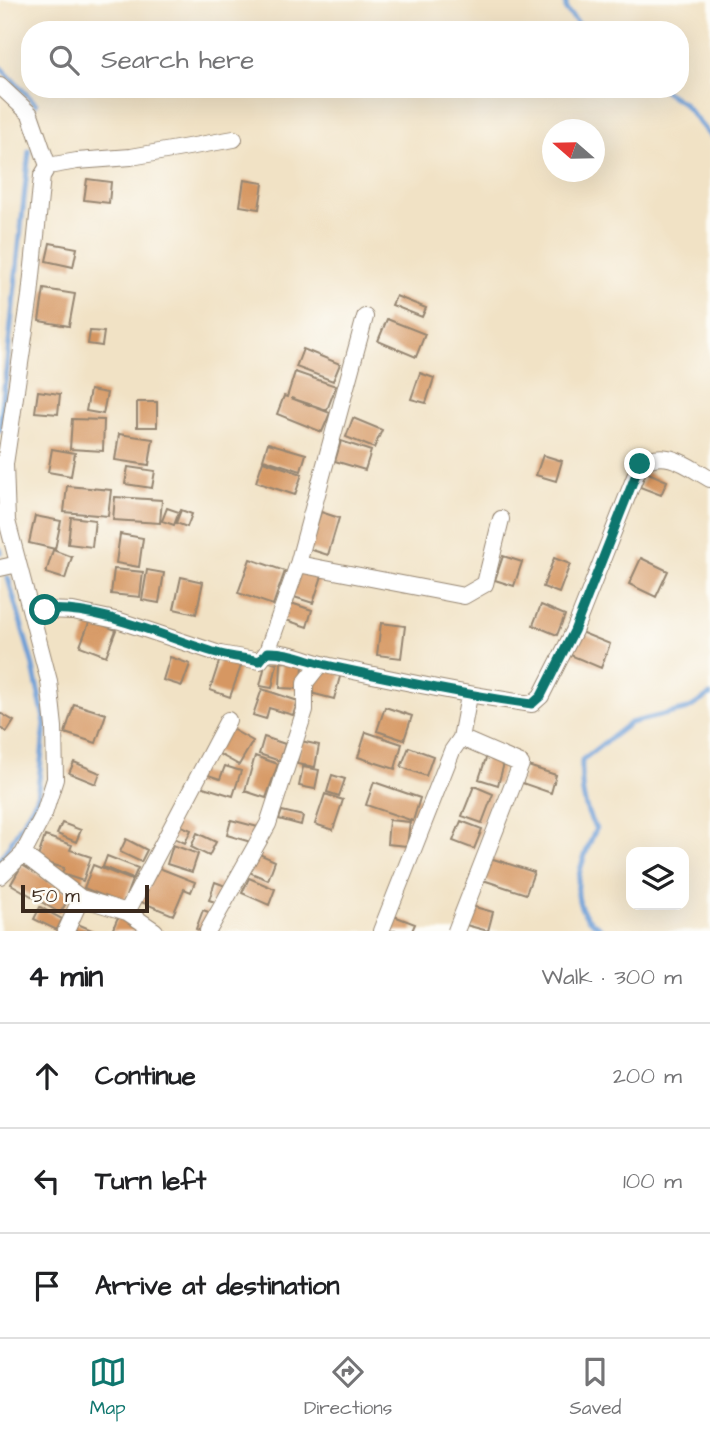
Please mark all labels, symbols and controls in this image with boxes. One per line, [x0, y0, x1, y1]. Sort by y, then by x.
search box [21, 21, 689, 98]
icon: search [45, 41, 83, 79]
text: Search here [101, 42, 254, 78]
north arrow [542, 119, 605, 182]
route end [624, 448, 655, 479]
route start [29, 594, 60, 625]
map controls [626, 847, 689, 910]
button: layers [626, 847, 689, 910]
scale bar [21, 882, 149, 914]
text: 50 m [32, 883, 80, 910]
text: 4 min [28, 956, 103, 998]
text: Walk · 300 m [541, 961, 682, 993]
icon: ahead [28, 1057, 66, 1095]
text: Continue [95, 1058, 196, 1094]
text: 200 m [613, 1060, 682, 1092]
icon: left [28, 1162, 66, 1200]
text: Turn left [95, 1163, 206, 1199]
text: 100 m [623, 1165, 682, 1197]
icon: arrive [28, 1267, 66, 1305]
text: Arrive at destination [95, 1268, 340, 1304]
tab: Map [89, 1353, 127, 1422]
tab: Directions [304, 1353, 392, 1422]
tab: Saved [570, 1353, 621, 1422]

